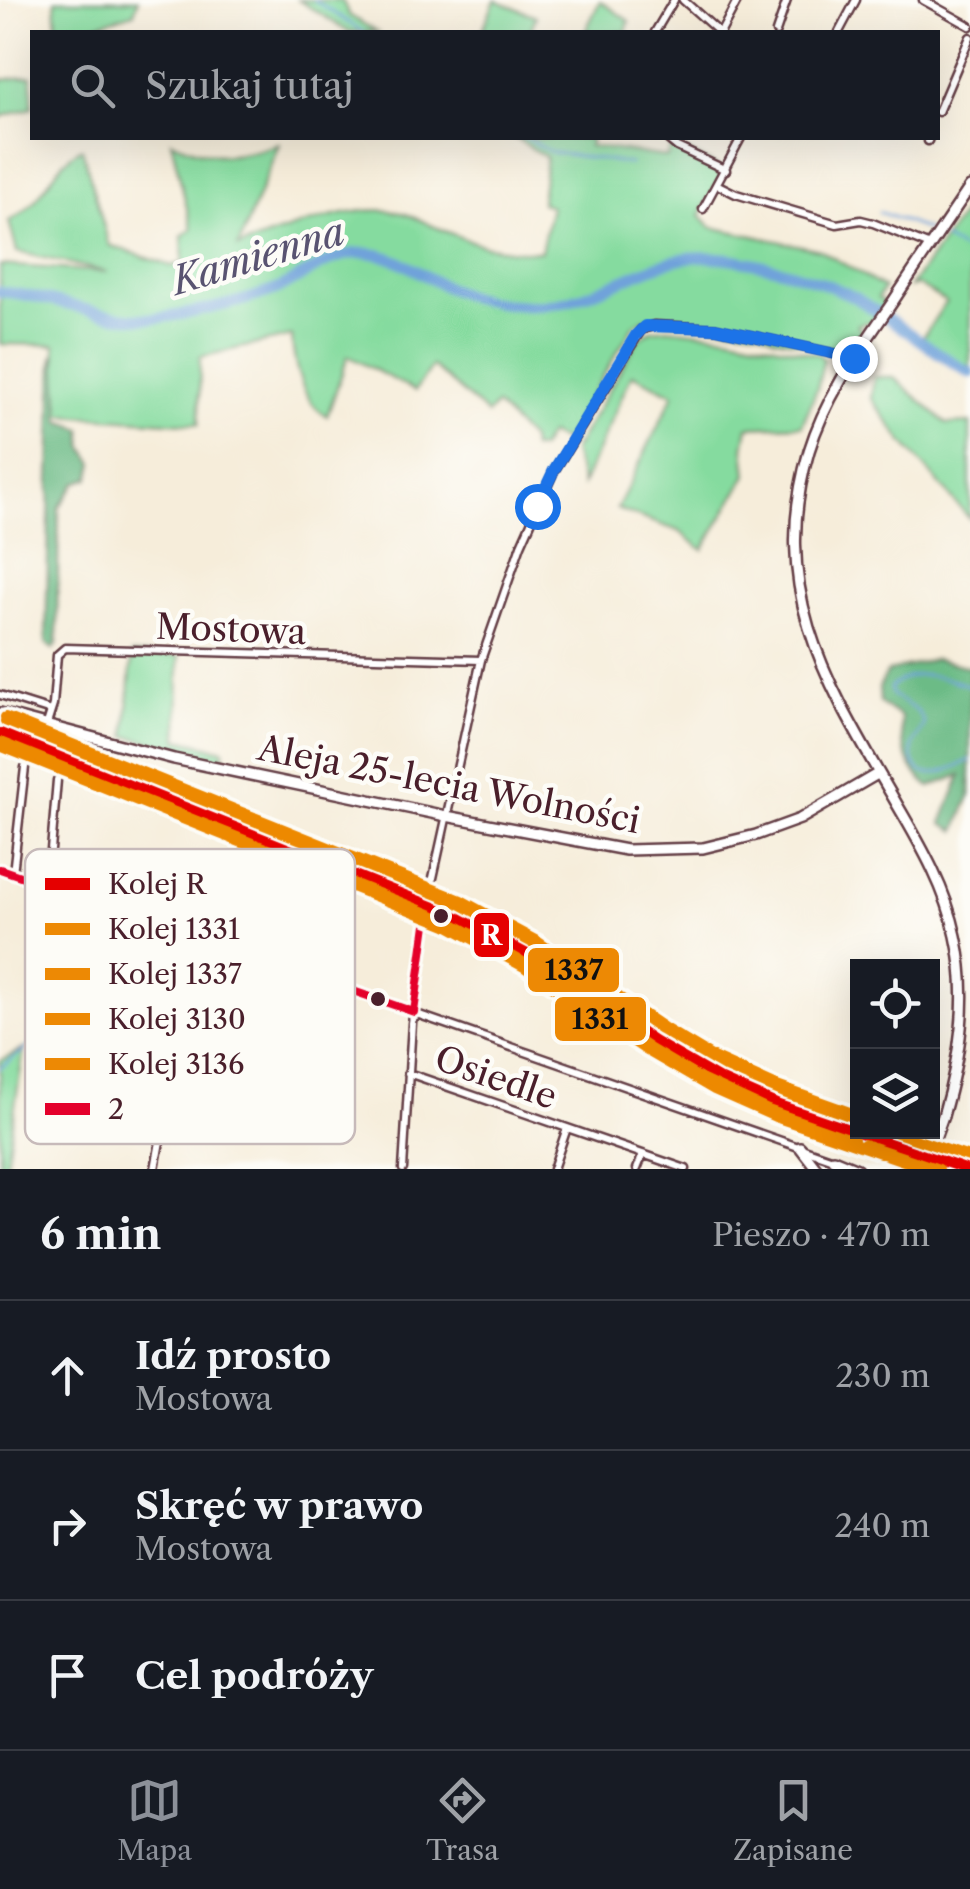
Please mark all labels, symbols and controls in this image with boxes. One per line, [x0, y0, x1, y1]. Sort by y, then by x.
search box [30, 30, 940, 140]
icon: search [65, 58, 120, 113]
text: Szukaj tutaj [145, 62, 354, 109]
water label: Kamienna [163, 207, 350, 305]
route end [832, 336, 878, 382]
route start [515, 484, 561, 530]
street label: Mostowa [155, 605, 307, 653]
street label: Aleja 25-lecia Wolności [253, 726, 644, 842]
legend [25, 849, 355, 1144]
text: Kolej R [108, 867, 207, 901]
unlabelled marker [431, 906, 451, 926]
line badge: R [472, 911, 511, 959]
text: Kolej 1331 [108, 912, 240, 946]
text: R [480, 918, 503, 952]
line badge: 1337 [526, 946, 621, 994]
text: 1337 [545, 953, 604, 987]
text: Kolej 1337 [108, 957, 242, 991]
map controls [850, 959, 940, 1139]
button: locate [850, 959, 940, 1049]
unlabelled marker [368, 989, 388, 1009]
line badge: 1331 [553, 995, 648, 1043]
text: Kolej 3130 [108, 1002, 246, 1036]
text: 1331 [572, 1002, 629, 1036]
street label: Osiedle [429, 1036, 563, 1118]
text: Kolej 3136 [108, 1047, 244, 1081]
button: layers [850, 1049, 940, 1139]
text: 2 [108, 1092, 124, 1126]
text: 6 min [40, 1208, 161, 1260]
text: Pieszo · 470 m [712, 1215, 930, 1254]
text: Idź prosto [135, 1332, 331, 1379]
icon: ahead [40, 1348, 95, 1403]
text: 230 m [835, 1356, 930, 1395]
text: Mostowa [135, 1379, 272, 1418]
text: Skręć w prawo [135, 1482, 423, 1529]
icon: right [40, 1498, 95, 1553]
text: 240 m [834, 1506, 930, 1545]
text: Mostowa [135, 1529, 272, 1568]
icon: arrive [40, 1648, 95, 1703]
text: Cel podróży [135, 1652, 373, 1699]
tab: Mapa [117, 1773, 192, 1867]
tab: Trasa [426, 1773, 499, 1867]
tab: Zapisane [733, 1773, 853, 1867]

